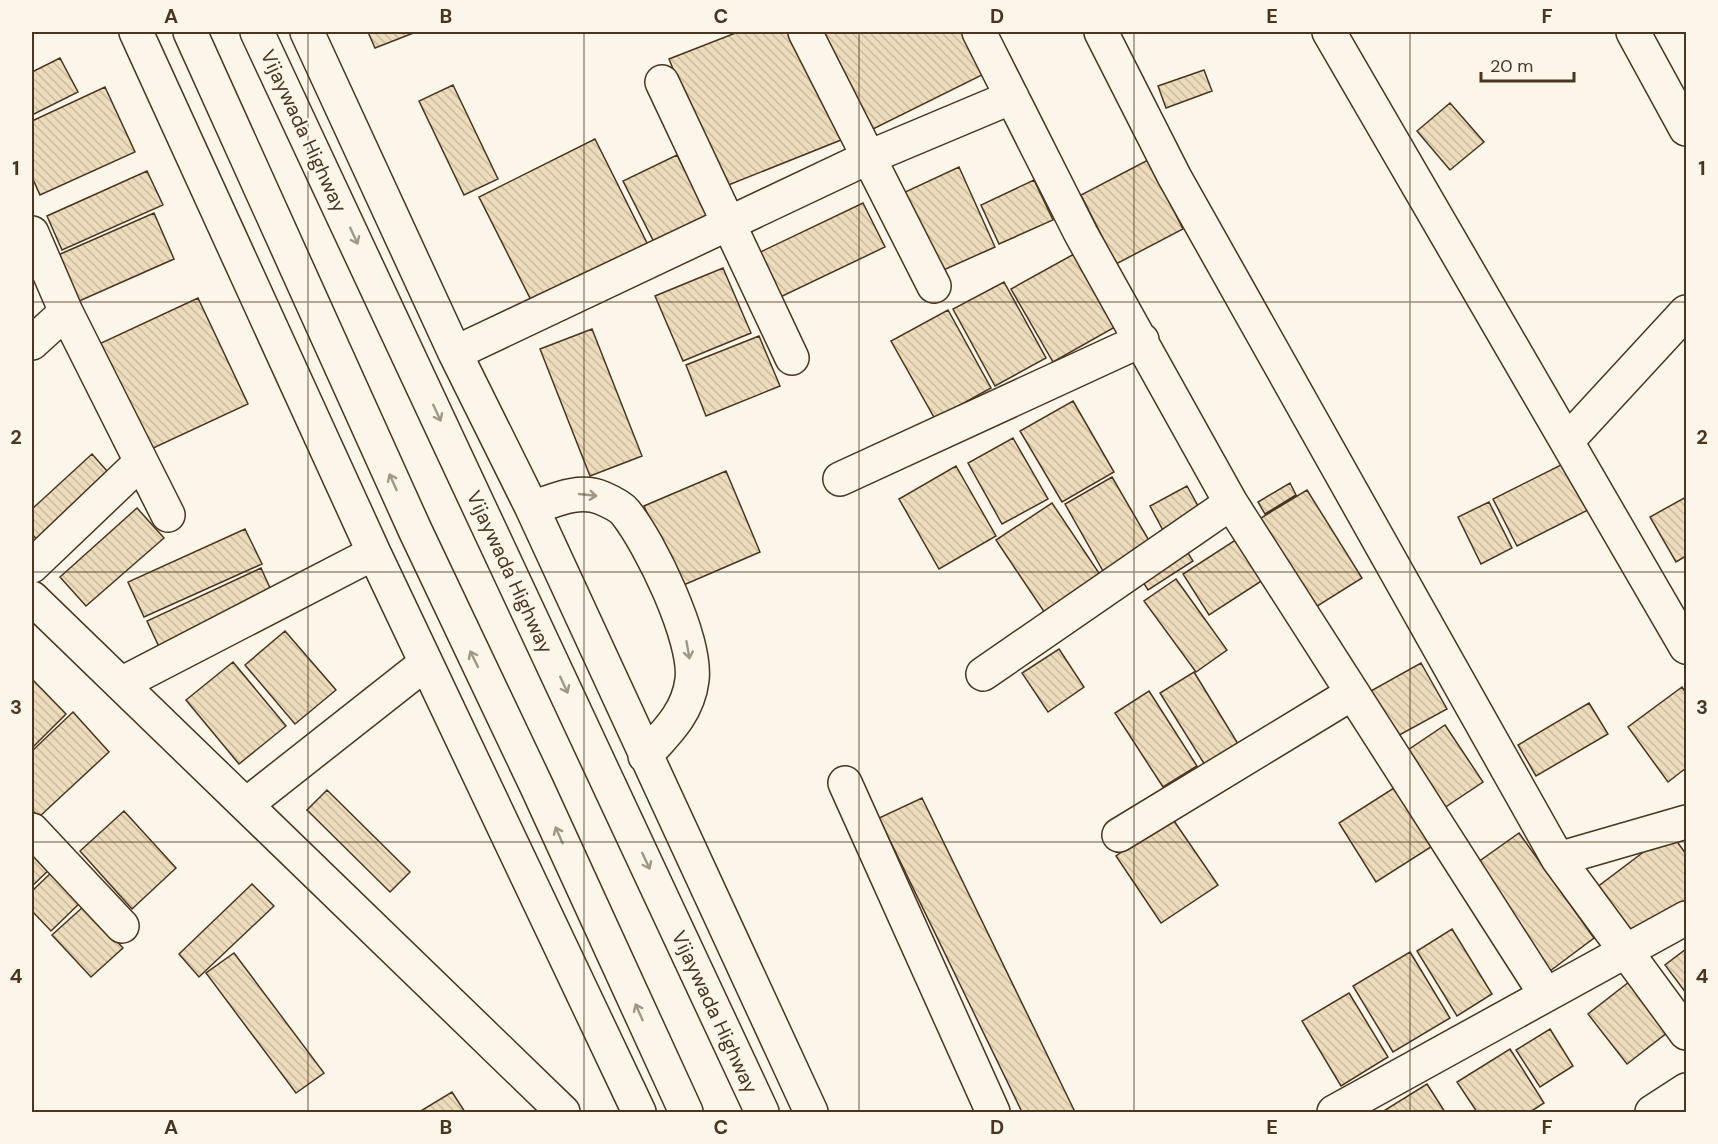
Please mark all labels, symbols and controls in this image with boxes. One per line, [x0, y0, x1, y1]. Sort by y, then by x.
text: A [164, 3, 178, 29]
text: B [440, 3, 452, 29]
text: C [714, 3, 728, 29]
text: D [990, 3, 1004, 29]
text: E [1266, 3, 1278, 29]
text: F [1541, 3, 1553, 29]
street label: Vijaywada Highway [255, 45, 353, 217]
scale bar [1481, 45, 1574, 83]
text: 20 m [1490, 54, 1533, 78]
text: 1 [12, 155, 20, 181]
text: 1 [1698, 155, 1706, 181]
one-way arrow [348, 227, 360, 245]
one-way arrow [431, 403, 443, 421]
text: 2 [10, 424, 22, 450]
text: 2 [1696, 424, 1708, 450]
one-way arrow [387, 473, 398, 491]
street label: Vijaywada Highway [461, 486, 559, 658]
one-way arrow [577, 490, 597, 501]
one-way arrow [683, 640, 694, 660]
one-way arrow [468, 650, 480, 668]
one-way arrow [558, 675, 570, 693]
text: 3 [10, 694, 22, 720]
text: 3 [1696, 694, 1708, 720]
one-way arrow [553, 826, 564, 844]
one-way arrow [641, 852, 652, 870]
street label: Vijaywada Highway [666, 926, 764, 1098]
text: 4 [10, 963, 23, 989]
text: 4 [1696, 963, 1709, 989]
one-way arrow [633, 1004, 645, 1022]
text: A [164, 1114, 178, 1140]
text: B [440, 1114, 452, 1140]
text: C [714, 1114, 728, 1140]
text: D [990, 1114, 1004, 1140]
text: E [1266, 1114, 1278, 1140]
text: F [1541, 1114, 1553, 1140]

